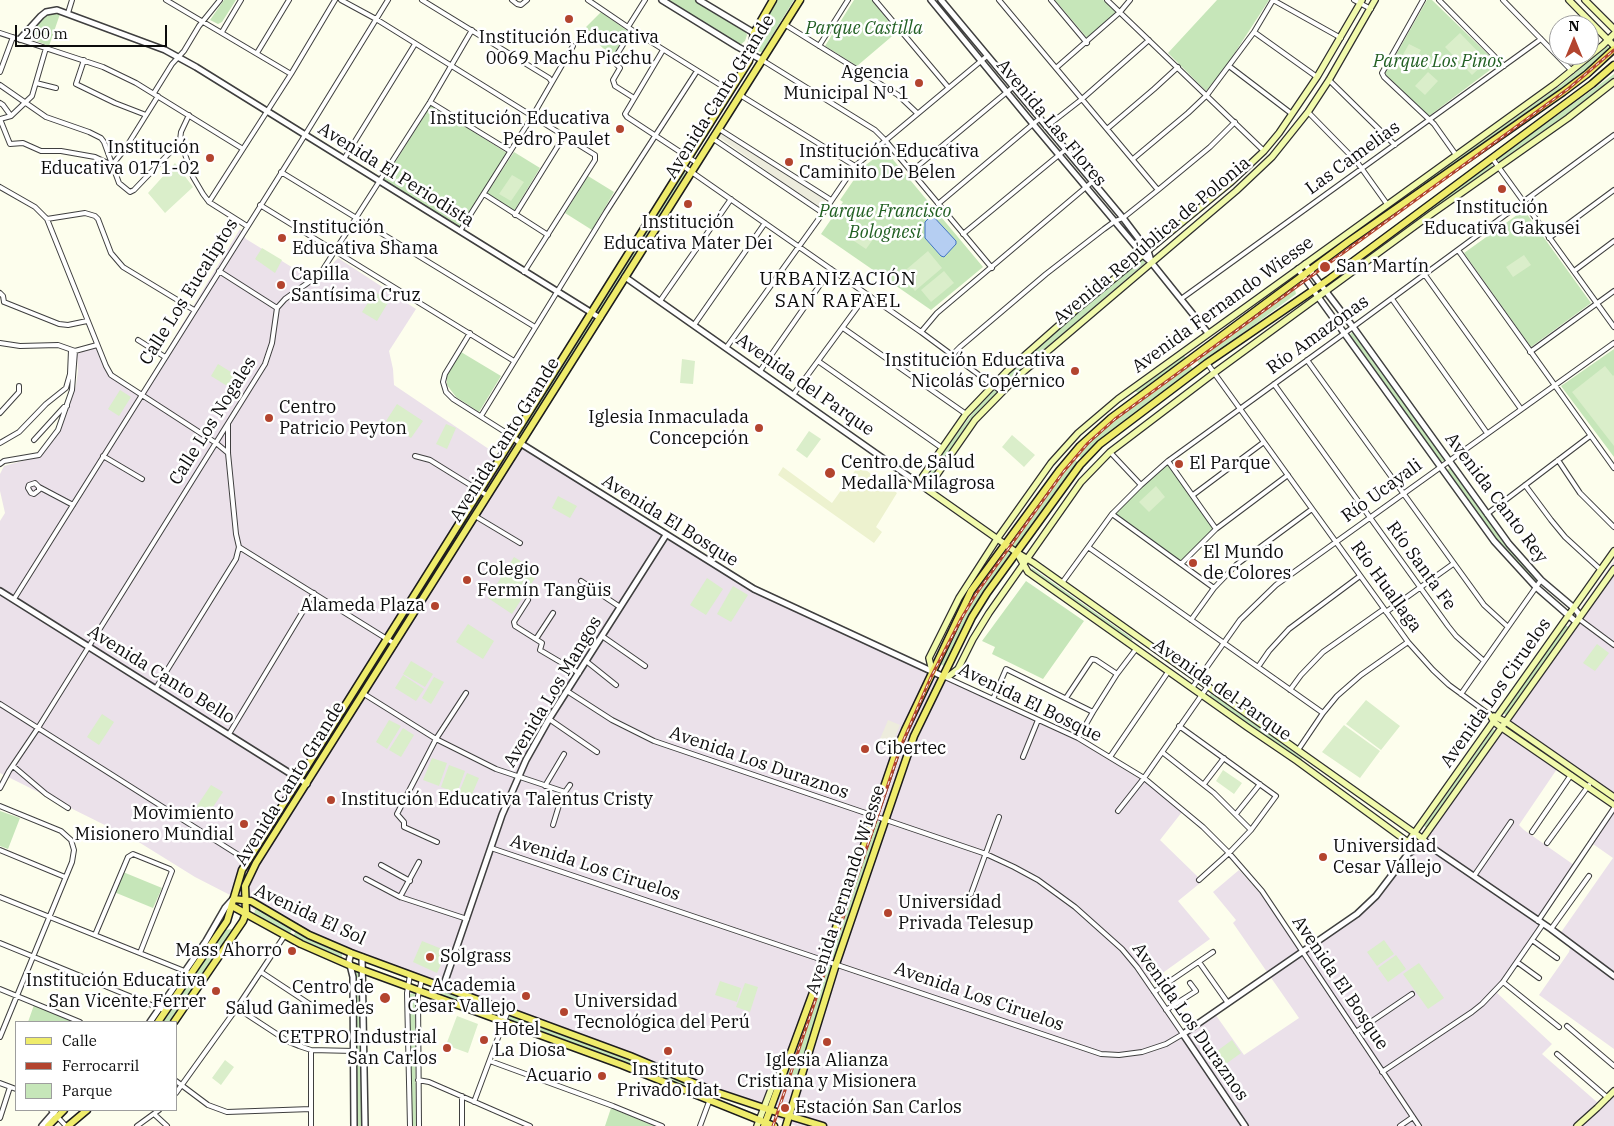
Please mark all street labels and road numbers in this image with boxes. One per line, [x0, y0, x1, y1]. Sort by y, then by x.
street label: Avenida Canto Grande [661, 11, 779, 183]
street label: Avenida Las Flores [991, 55, 1111, 191]
street label: Las Camelias [1302, 117, 1404, 199]
street label: Avenida El Periodista [314, 118, 478, 232]
street label: Avenida República de Polonia [1049, 152, 1255, 330]
street label: Calle Los Eucaliptos [135, 215, 243, 369]
street label: Avenida Fernando Wiesse [1128, 232, 1318, 378]
street label: Río Amazonas [1263, 291, 1373, 379]
street label: Avenida del Parque [732, 329, 878, 441]
street label: Calle Los Nogales [165, 353, 261, 489]
street label: Avenida Canto Grande [446, 354, 564, 526]
street label: Avenida Canto Rey [1440, 429, 1552, 567]
street label: Río Ucayali [1338, 455, 1426, 527]
street label: Avenida El Bosque [598, 470, 742, 572]
street label: Río Santa Fe [1382, 517, 1460, 615]
street label: Río Huallaga [1346, 537, 1426, 637]
street label: Avenida Los Mangos [499, 612, 607, 772]
street label: Avenida Los Ciruelos [1436, 614, 1556, 772]
street label: Avenida Canto Bello [84, 621, 238, 729]
street label: Avenida del Parque [1149, 634, 1295, 746]
street label: Avenida El Bosque [955, 659, 1105, 747]
street label: Avenida Canto Grande [231, 698, 349, 870]
street label: Avenida Los Duraznos [667, 722, 851, 804]
street label: Avenida Fernando Wiesse [802, 783, 890, 997]
street label: Avenida Los Ciruelos [507, 830, 683, 906]
street label: Avenida El Sol [251, 880, 369, 950]
street label: Avenida El Bosque [1287, 912, 1393, 1054]
street label: Avenida Los Duraznos [1127, 939, 1253, 1105]
street label: Avenida Los Ciruelos [891, 958, 1067, 1036]

